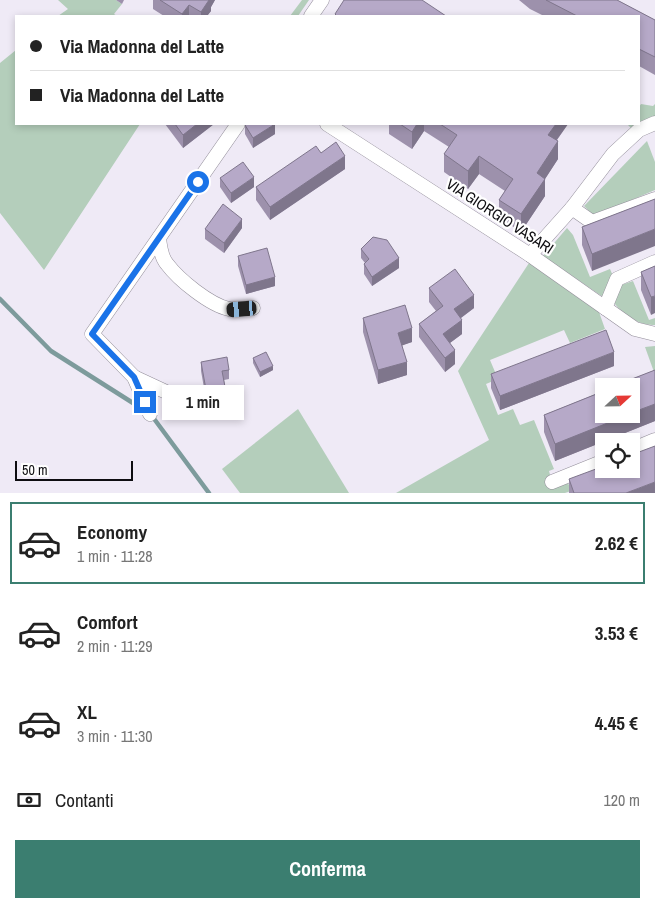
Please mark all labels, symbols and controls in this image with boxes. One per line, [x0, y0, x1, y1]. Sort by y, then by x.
text: Via Madonna del Latte [60, 33, 224, 59]
text: Via Madonna del Latte [60, 82, 224, 108]
route start [187, 171, 209, 193]
street label: VIA GIORGIO VASARI [442, 173, 558, 259]
car [226, 300, 257, 318]
north arrow [595, 378, 640, 422]
map controls [595, 378, 640, 478]
callout: 1 min [162, 384, 245, 420]
route end [134, 391, 156, 413]
text: 1 min [186, 391, 220, 413]
button: locate [595, 433, 640, 478]
scale bar [15, 458, 132, 481]
text: 50 m [22, 461, 48, 479]
text: Economy [77, 519, 147, 545]
icon: car [17, 521, 62, 566]
text: 2.62 € [595, 530, 638, 556]
text: 1 min · 11:28 [77, 545, 153, 567]
text: Comfort [77, 609, 138, 635]
icon: car [17, 611, 62, 656]
text: 3.53 € [595, 620, 638, 646]
text: 2 min · 11:29 [77, 635, 153, 657]
text: XL [77, 699, 97, 725]
icon: car [17, 701, 62, 746]
text: 4.45 € [595, 710, 638, 736]
text: 3 min · 11:30 [77, 725, 153, 747]
icon: cash [15, 786, 43, 814]
text: Contanti [55, 787, 114, 813]
text: 120 m [604, 789, 640, 811]
button: Conferma [15, 840, 640, 898]

